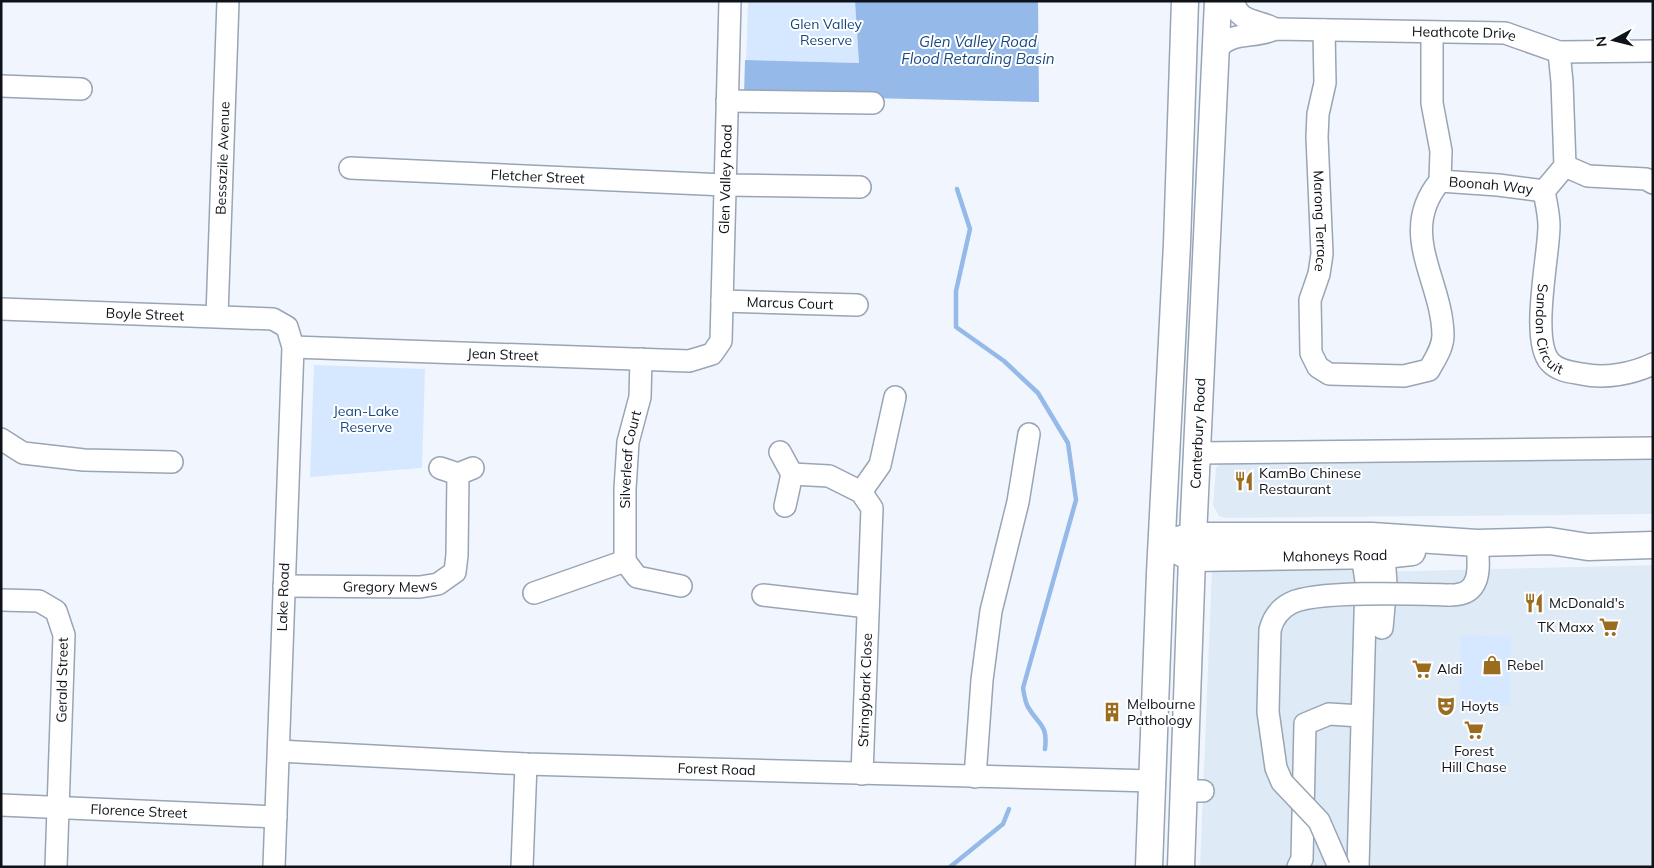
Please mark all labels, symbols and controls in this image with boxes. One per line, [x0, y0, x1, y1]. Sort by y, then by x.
park label: Glen Valley Reserve [790, 15, 863, 49]
north arrow [1589, 15, 1639, 65]
street label: Heathcote Drive [1412, 22, 1519, 45]
water label: Glen Valley Road Flood Retarding Basin [901, 32, 1055, 68]
text: N [1592, 35, 1611, 48]
street label: Bessazile Avenue [212, 101, 233, 215]
street label: Glen Valley Road [715, 124, 736, 234]
street label: Fletcher Street [490, 165, 585, 188]
street label: Marong Terrace [1309, 170, 1331, 273]
street label: Boonah Way [1448, 173, 1535, 199]
street label: Sandon Circuit [1532, 283, 1566, 378]
street label: Marcus Court [746, 293, 834, 313]
street label: Boyle Street [105, 304, 184, 325]
street label: Jean Street [467, 344, 539, 365]
street label: Canterbury Road [1186, 377, 1209, 489]
park label: Jean-Lake Reserve [333, 402, 399, 436]
street label: Silverleaf Court [616, 408, 645, 508]
place label: KamBo Chinese Restaurant [1259, 464, 1361, 498]
restaurant icon: KamBo Chinese Restaurant [1233, 470, 1255, 492]
street label: Mahoneys Road [1283, 546, 1388, 566]
street label: Lake Road [273, 562, 293, 632]
street label: Gregory Mews [343, 575, 439, 596]
restaurant icon: McDonald's [1523, 592, 1545, 614]
place label: McDonald's [1549, 594, 1625, 612]
supermarket icon: TK Maxx [1598, 616, 1620, 638]
place label: TK Maxx [1538, 618, 1594, 636]
street label: Stringybark Close [854, 633, 876, 747]
street label: Gerald Street [52, 637, 72, 723]
shop icon: Rebel [1481, 654, 1503, 676]
place label: Rebel [1507, 656, 1544, 674]
supermarket icon: Aldi [1411, 658, 1433, 680]
place label: Aldi [1437, 660, 1462, 678]
place label: Melbourne Pathology [1127, 695, 1195, 729]
theatre icon: Hoyts [1435, 695, 1457, 717]
place label: Hoyts [1461, 697, 1499, 715]
building icon: Melbourne Pathology [1101, 701, 1123, 723]
supermarket icon: Forest Hill Chase [1463, 719, 1485, 741]
place label: Forest Hill Chase [1441, 742, 1507, 776]
street label: Forest Road [677, 759, 756, 779]
street label: Florence Street [90, 800, 188, 822]

